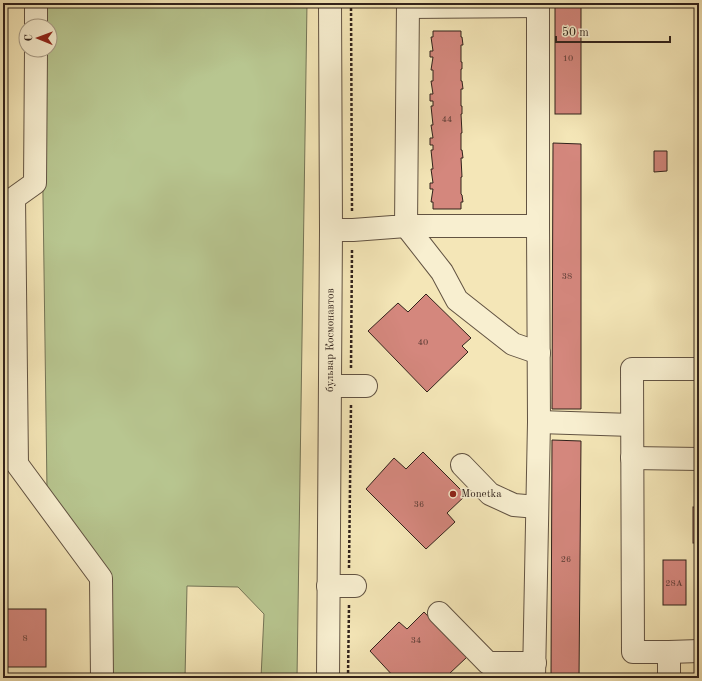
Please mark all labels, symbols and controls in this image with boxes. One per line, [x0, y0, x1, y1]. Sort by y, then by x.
north arrow [18, 18, 58, 58]
scale bar [556, 18, 670, 44]
text: 50 m [562, 26, 589, 39]
text: С [24, 34, 35, 42]
house number: 10 [563, 54, 573, 63]
house number: 44 [442, 115, 452, 124]
house number: 38 [562, 272, 572, 281]
street label: бульвар Космонавтов [324, 288, 336, 392]
house number: 40 [418, 338, 428, 347]
marker: Monetka [448, 489, 458, 499]
place label: Monetka [461, 489, 502, 500]
house number: 36 [414, 500, 424, 509]
house number: 26 [561, 555, 571, 564]
house number: 28А [665, 579, 683, 588]
house number: 8 [22, 634, 28, 643]
house number: 34 [411, 636, 421, 645]

